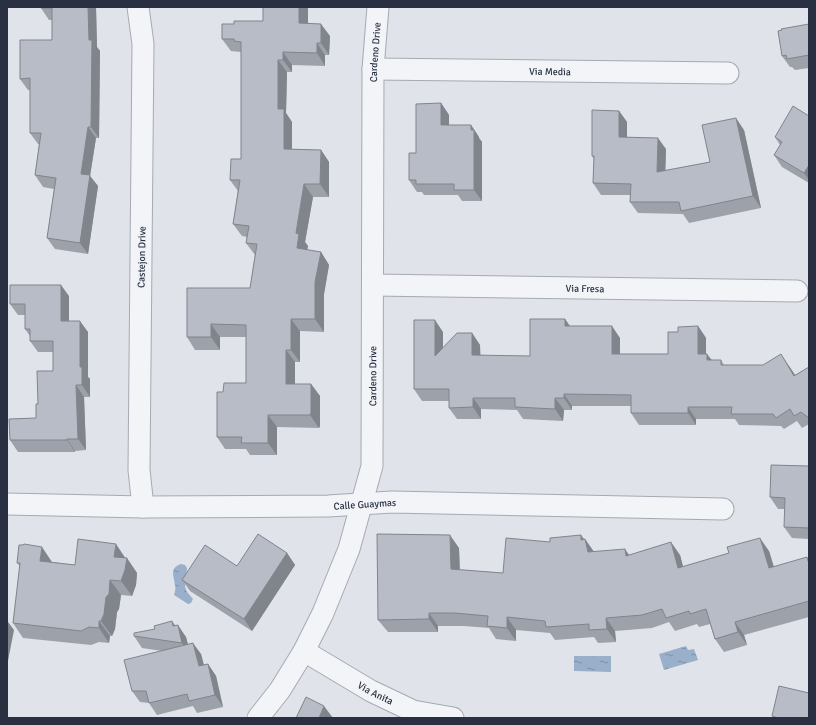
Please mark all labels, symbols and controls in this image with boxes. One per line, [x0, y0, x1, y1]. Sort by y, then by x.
street label: Cardeno Drive [368, 22, 384, 82]
street label: Via Media [529, 66, 571, 78]
street label: Castejon Drive [135, 226, 149, 288]
street label: Via Fresa [566, 283, 604, 295]
street label: Cardeno Drive [367, 346, 379, 406]
street label: Calle Guaymas [333, 497, 397, 513]
street label: Via Anita [355, 679, 395, 708]

